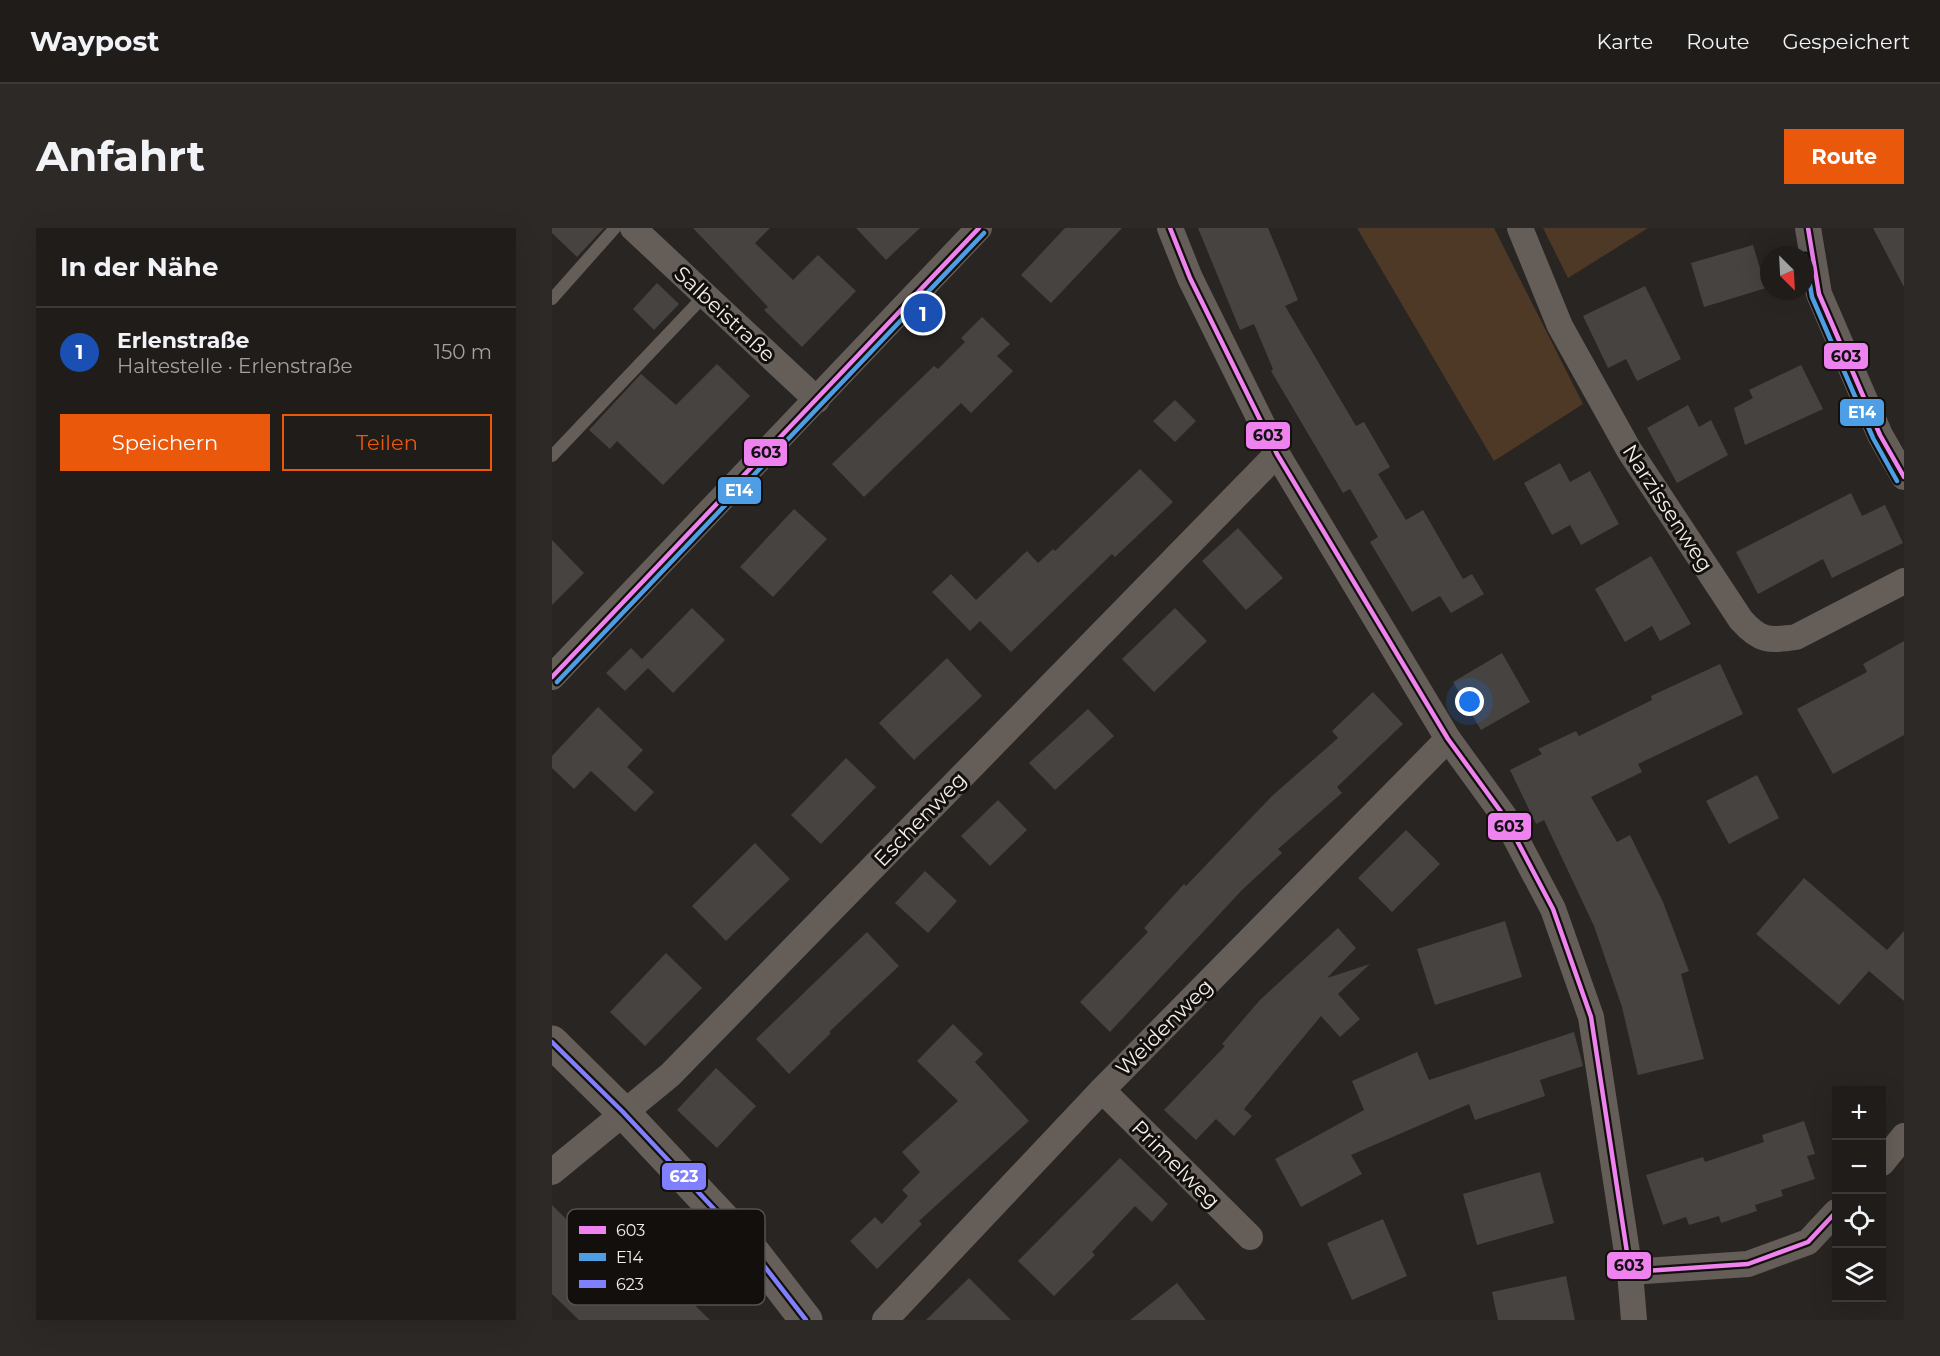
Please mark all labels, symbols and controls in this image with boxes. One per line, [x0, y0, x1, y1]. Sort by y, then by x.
text: Waypost [30, 24, 160, 58]
text: Karte [1597, 29, 1653, 54]
text: Route [1686, 29, 1749, 54]
text: Gespeichert [1782, 29, 1910, 54]
button: Route [1784, 129, 1904, 184]
text: Anfahrt [36, 130, 205, 182]
north arrow [1760, 246, 1814, 300]
text: In der Nähe [60, 251, 218, 283]
street label: Salbeistraße [669, 261, 781, 367]
pin: 1 [904, 290, 943, 335]
text: Erlenstraße [117, 327, 249, 354]
text: 1 [76, 340, 83, 364]
text: 150 m [434, 340, 492, 364]
line badge: 603 [1823, 342, 1869, 370]
text: 603 [1831, 347, 1861, 366]
text: Haltestelle · Erlenstraße [117, 354, 353, 378]
line badge: E14 [1839, 398, 1885, 427]
text: E14 [1848, 403, 1876, 422]
button: Speichern [60, 414, 270, 471]
button: Teilen [282, 414, 492, 471]
line badge: 603 [1245, 421, 1291, 450]
text: 603 [1253, 426, 1283, 445]
line badge: 603 [743, 438, 788, 467]
street label: Narzissenweg [1618, 440, 1718, 576]
text: 603 [751, 443, 781, 462]
line badge: E14 [717, 476, 762, 505]
text: E14 [725, 481, 753, 500]
your location [1455, 687, 1484, 716]
street label: Eschenweg [869, 766, 971, 872]
line badge: 603 [1487, 812, 1532, 841]
text: 603 [1494, 817, 1524, 836]
street label: Weidenweg [1110, 973, 1218, 1081]
map controls [1832, 1086, 1886, 1302]
button: + [1832, 1086, 1886, 1140]
street label: Primelweg [1127, 1115, 1225, 1213]
button: − [1832, 1140, 1886, 1194]
line badge: 623 [661, 1162, 707, 1191]
text: 623 [669, 1167, 699, 1186]
button: locate [1832, 1194, 1886, 1248]
legend [567, 1209, 765, 1305]
text: 603 [616, 1221, 645, 1240]
text: E14 [616, 1248, 643, 1267]
button: layers [1832, 1248, 1886, 1302]
line badge: 603 [1606, 1251, 1652, 1280]
text: 603 [1614, 1256, 1644, 1275]
text: 623 [616, 1275, 644, 1294]

